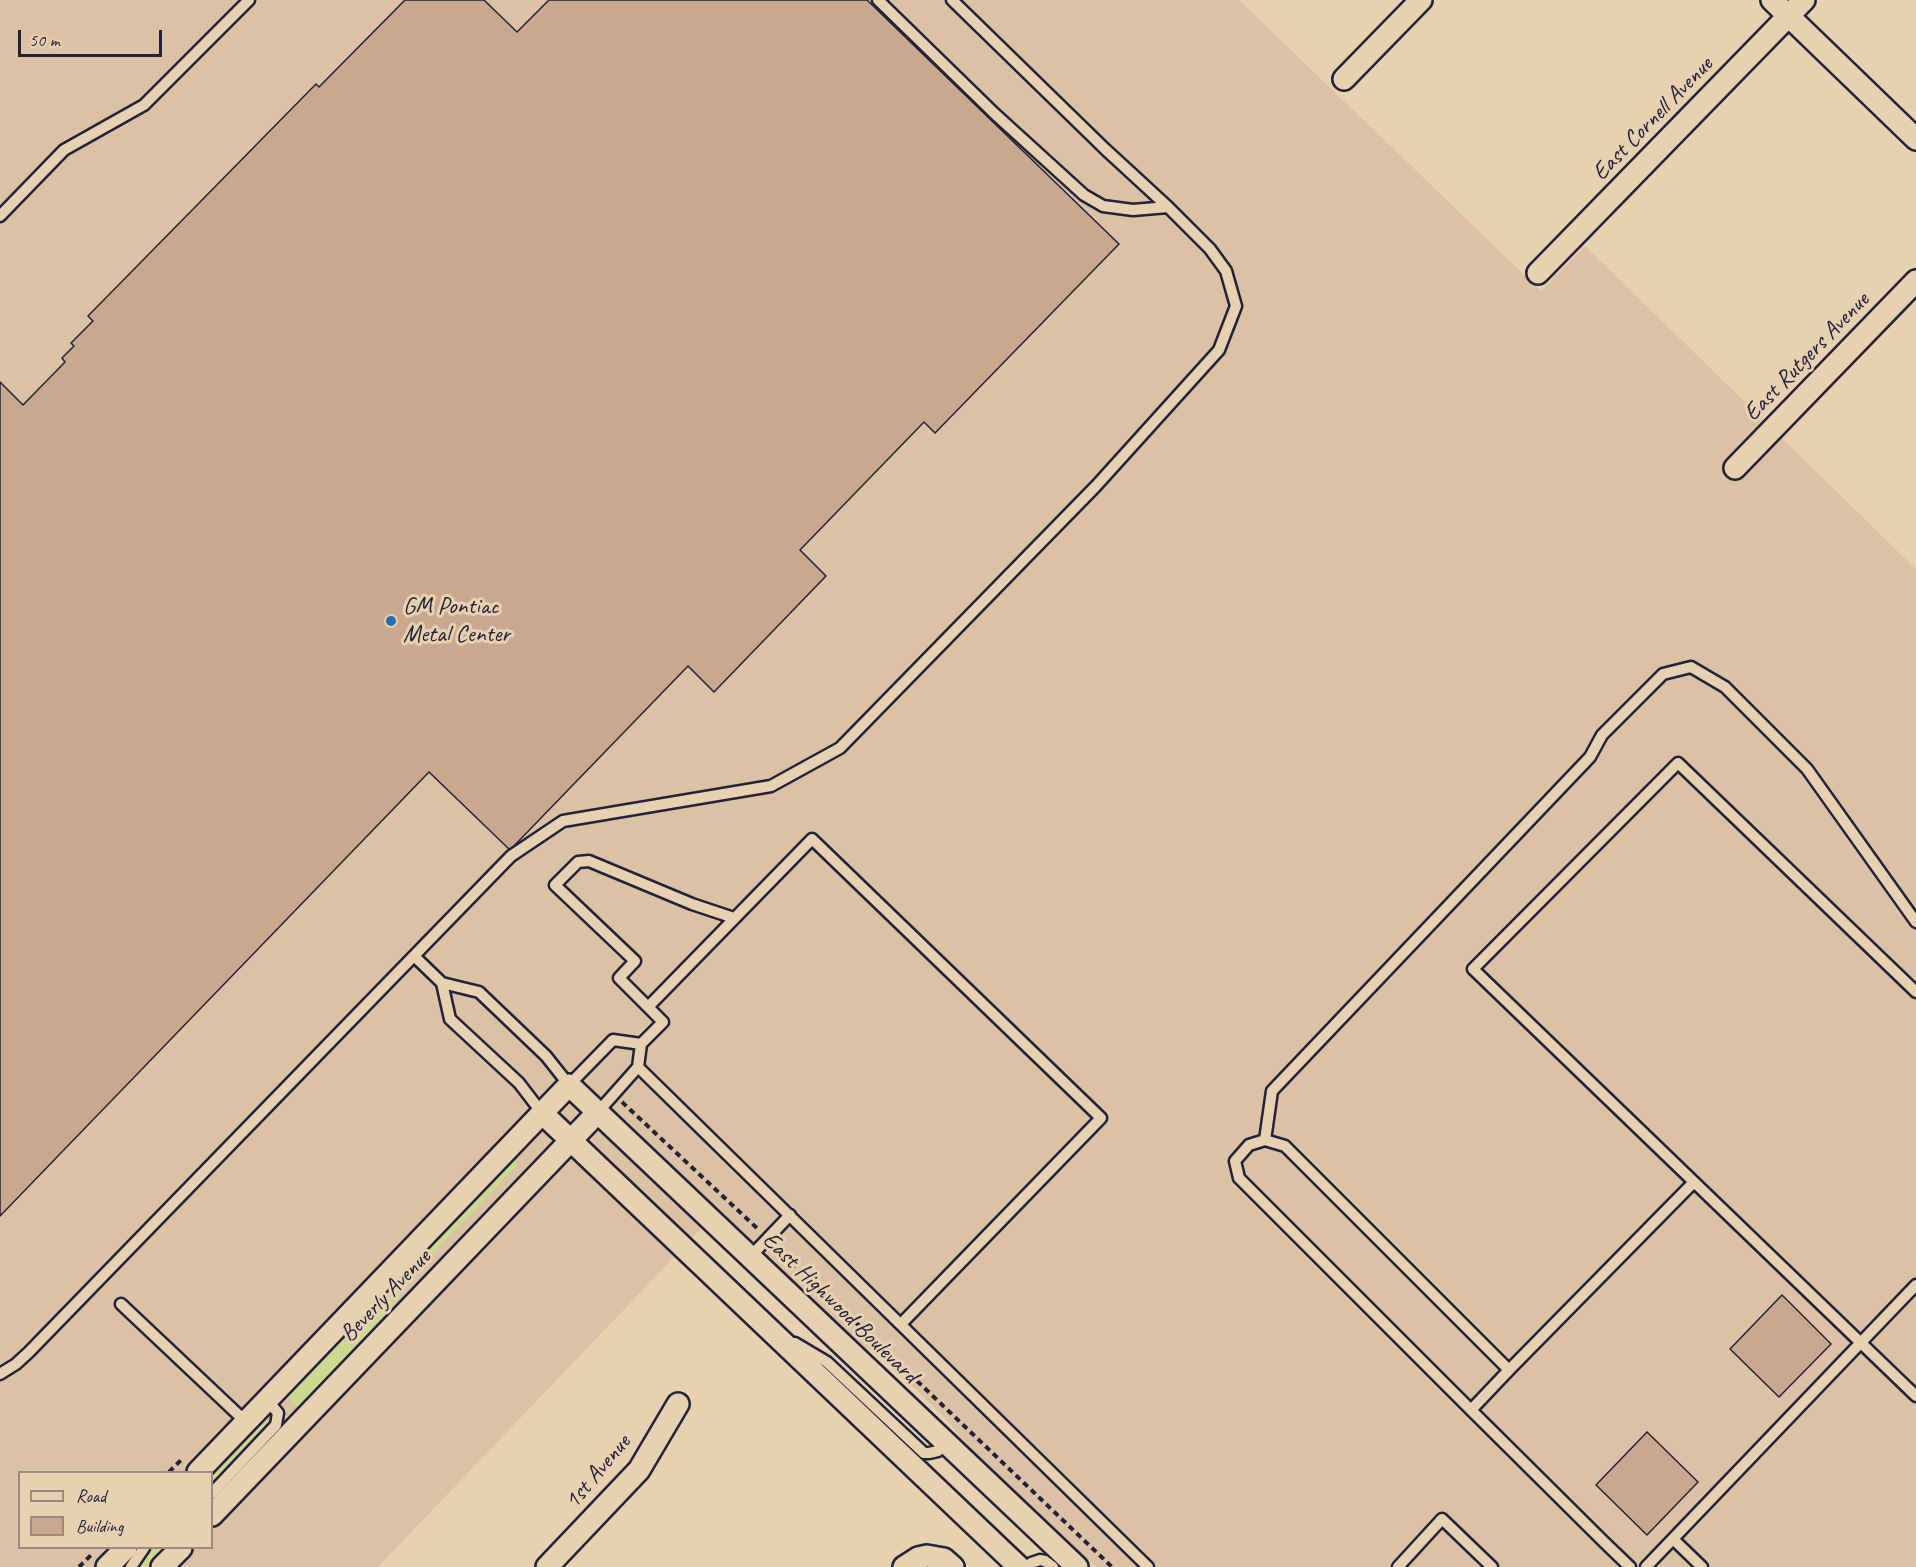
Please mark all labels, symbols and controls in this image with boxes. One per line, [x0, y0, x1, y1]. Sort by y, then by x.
scale bar [21, 18, 165, 56]
text: 50 m [29, 29, 60, 51]
street label: East Cornell Avenue [1587, 51, 1719, 187]
street label: East Rutgers Avenue [1738, 286, 1876, 428]
place label: GM Pontiac Metal Center [403, 593, 510, 649]
marker: GM Pontiac Metal Center [384, 614, 398, 628]
street label: East Highwood Boulevard [756, 1226, 924, 1390]
street label: Beverly Avenue [335, 1244, 437, 1348]
street label: 1st Avenue [559, 1429, 637, 1515]
legend [18, 1471, 213, 1549]
text: Road [76, 1485, 106, 1507]
text: Building [76, 1515, 123, 1537]

